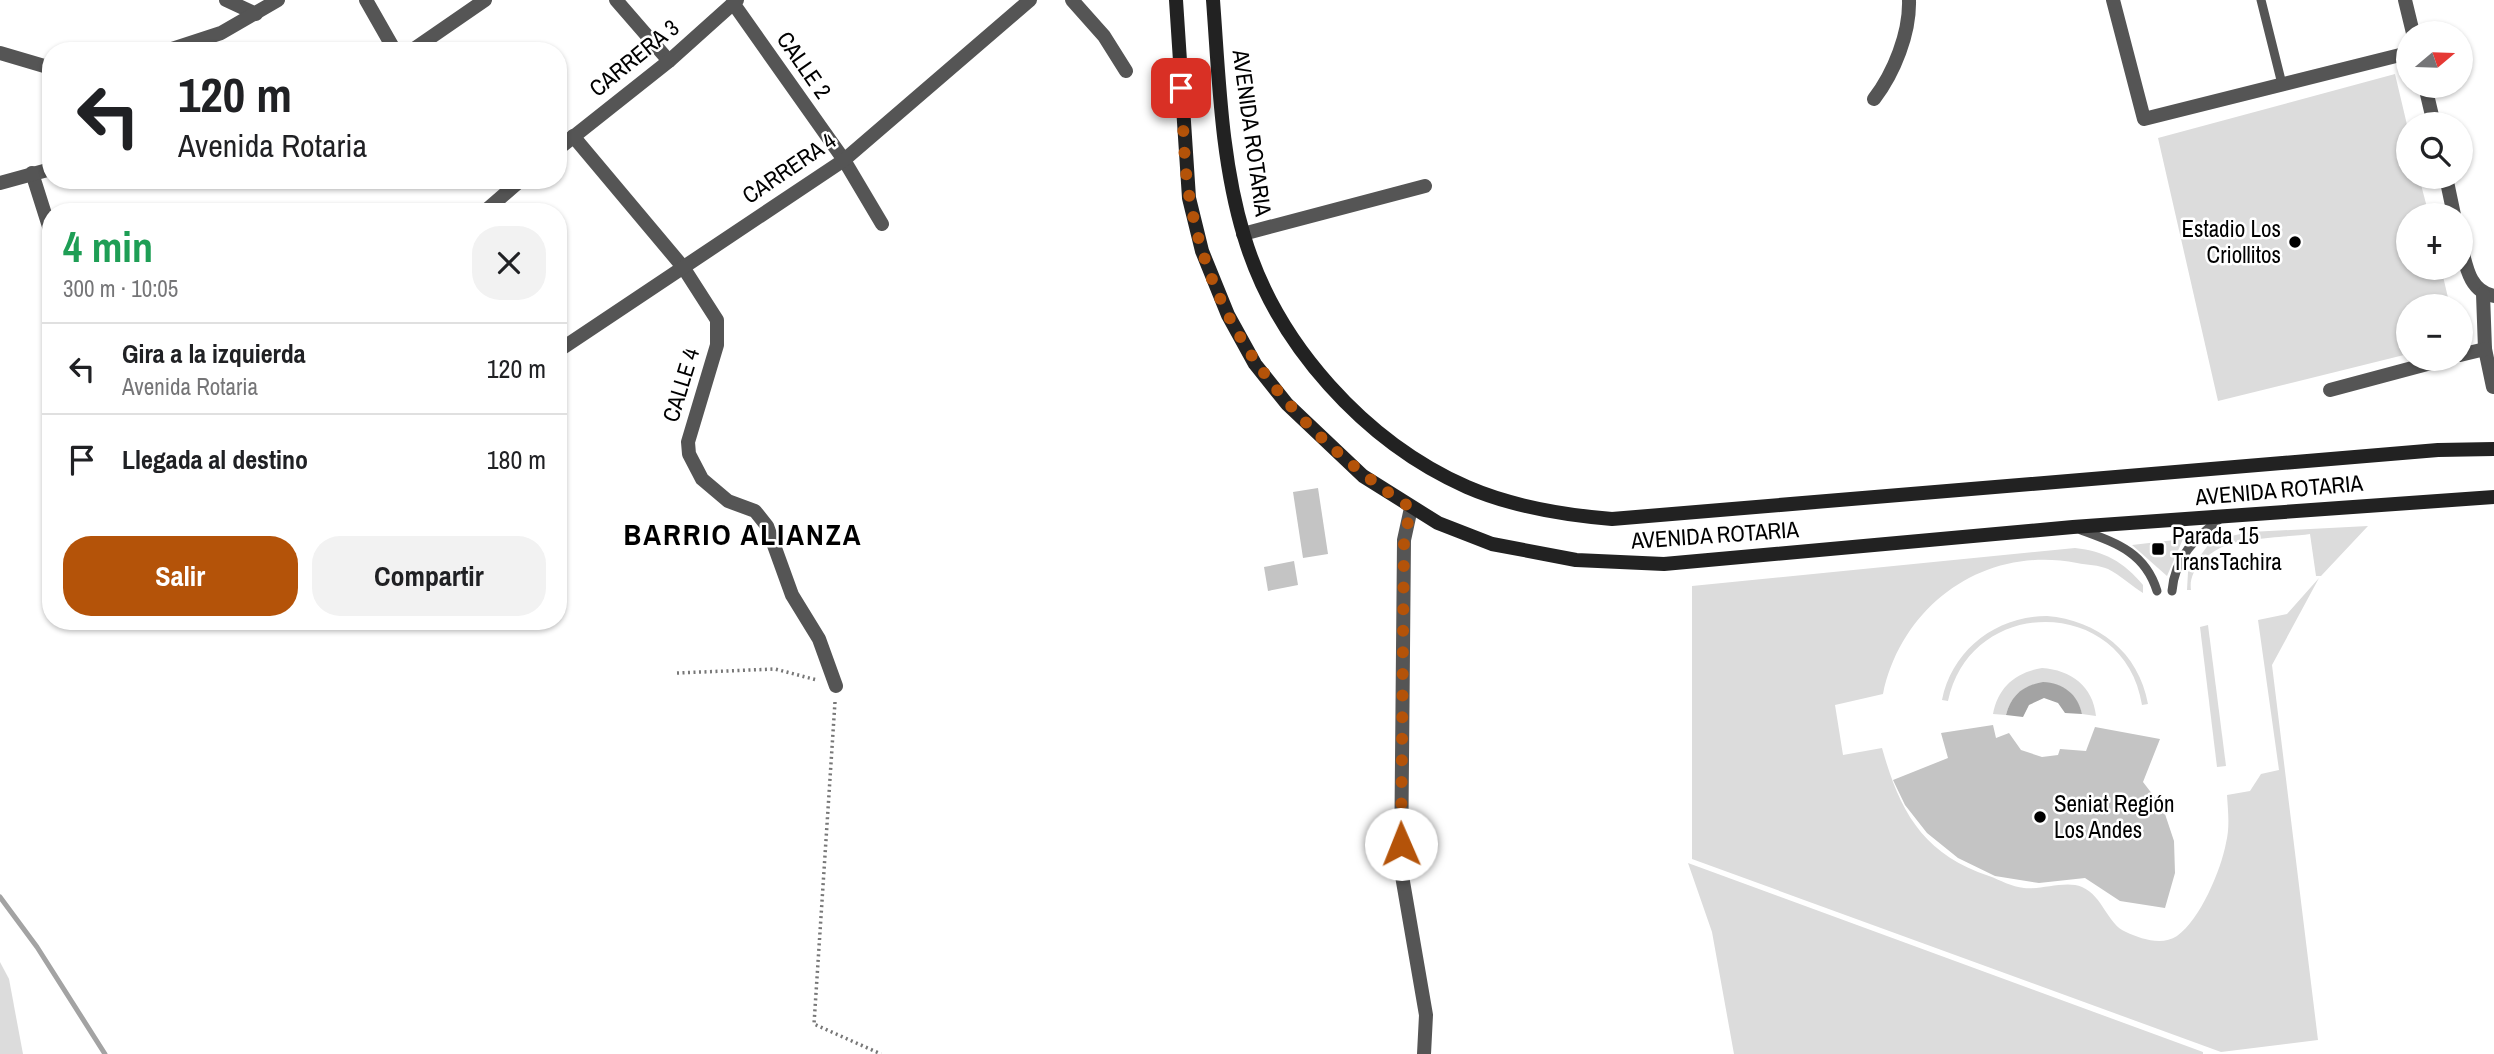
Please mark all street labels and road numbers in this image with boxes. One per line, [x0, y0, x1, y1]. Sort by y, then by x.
street label: CARRERA 3 [582, 12, 685, 103]
street label: CALLE 2 [770, 25, 839, 105]
street label: AVENIDA ROTARIA [1225, 47, 1280, 219]
street label: CARRERA 4 [736, 125, 842, 210]
street label: CALLE 4 [655, 344, 707, 425]
street label: AVENIDA ROTARIA [2193, 467, 2364, 512]
street label: AVENIDA ROTARIA [1629, 513, 1800, 556]

